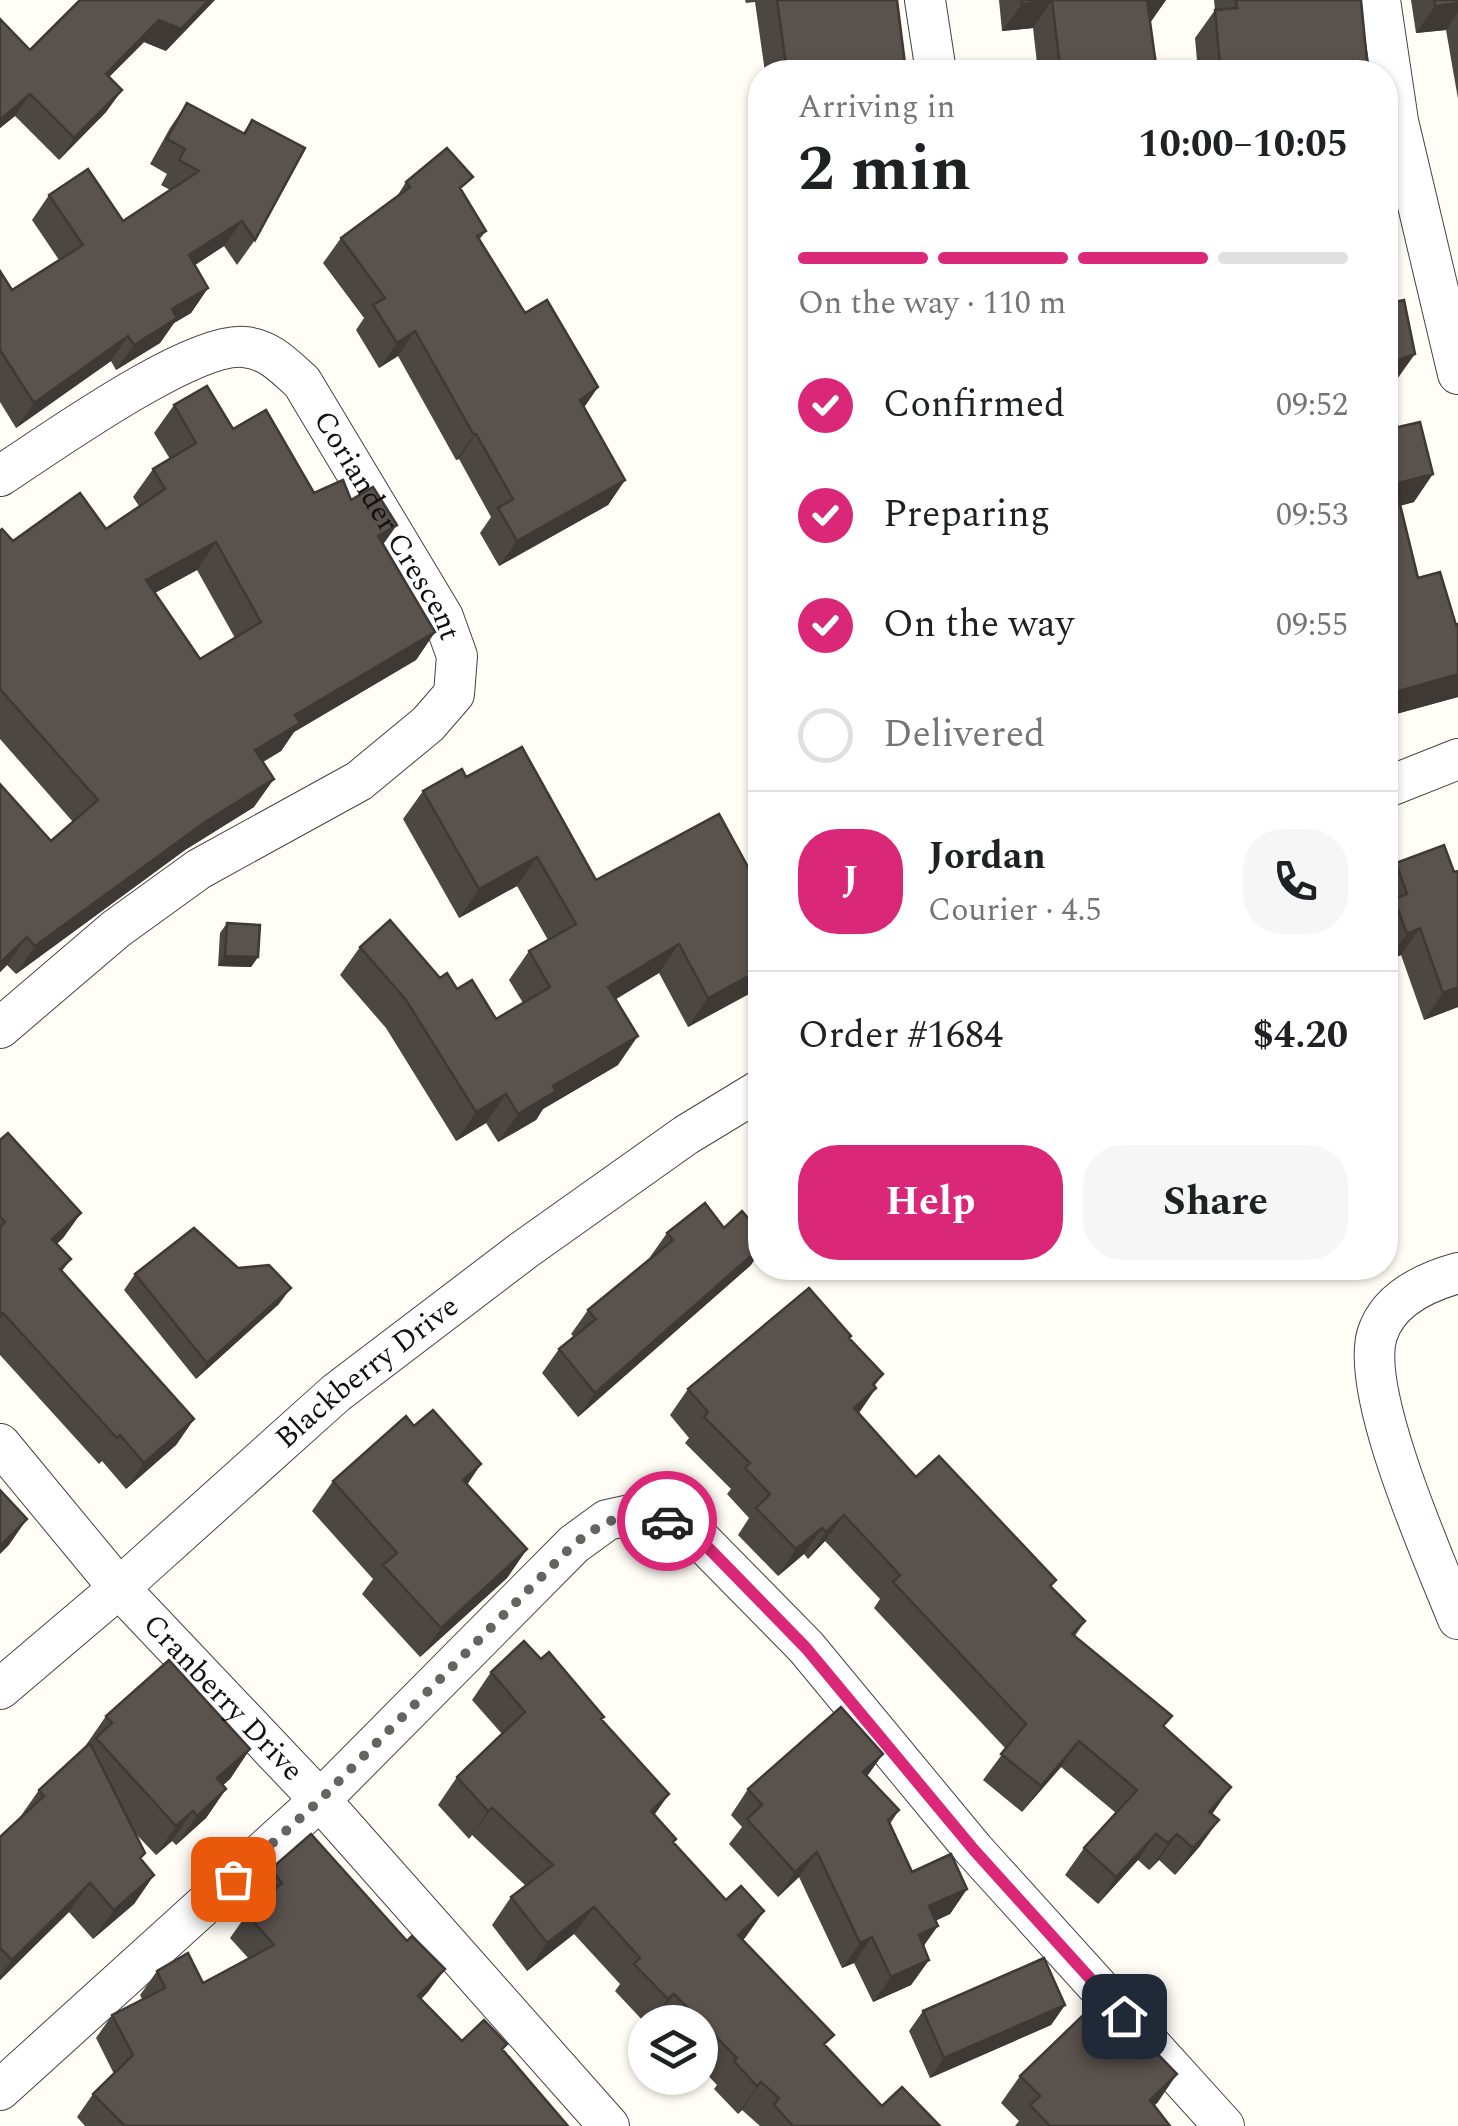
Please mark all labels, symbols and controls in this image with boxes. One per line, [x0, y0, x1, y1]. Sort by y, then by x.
text: Arriving in [798, 83, 955, 132]
text: 10:00–10:05 [1138, 116, 1348, 174]
text: 2 min [798, 120, 971, 219]
text: On the way · 110 m [798, 279, 1066, 328]
text: Confirmed [883, 376, 1065, 434]
icon: check [798, 378, 853, 433]
text: 09:52 [1276, 381, 1348, 430]
street label: Coriander Crescent [301, 402, 473, 647]
text: Preparing [883, 486, 1050, 544]
icon: check [798, 488, 853, 543]
text: 09:53 [1276, 491, 1348, 540]
text: On the way [883, 596, 1074, 654]
icon: check [798, 598, 853, 653]
text: 09:55 [1276, 601, 1348, 650]
text: Delivered [883, 706, 1045, 764]
text: Jordan [928, 828, 1046, 886]
button: phone [1243, 829, 1348, 934]
text: J [842, 852, 859, 910]
text: Courier · 4.5 [928, 886, 1101, 935]
text: Order #1684 [798, 1007, 1003, 1065]
text: $4.20 [1253, 1007, 1348, 1065]
button: Help [798, 1145, 1063, 1260]
button: Share [1083, 1145, 1348, 1260]
street label: Blackberry Drive [265, 1284, 469, 1460]
courier [617, 1471, 717, 1571]
icon: car [640, 1494, 695, 1549]
street label: Cranberry Drive [132, 1603, 314, 1792]
pin [191, 1837, 276, 1922]
icon: bag [206, 1852, 261, 1907]
pin [1082, 1974, 1167, 2059]
icon: home [1097, 1989, 1152, 2044]
map controls [628, 2005, 718, 2095]
button: layers [628, 2005, 718, 2095]

